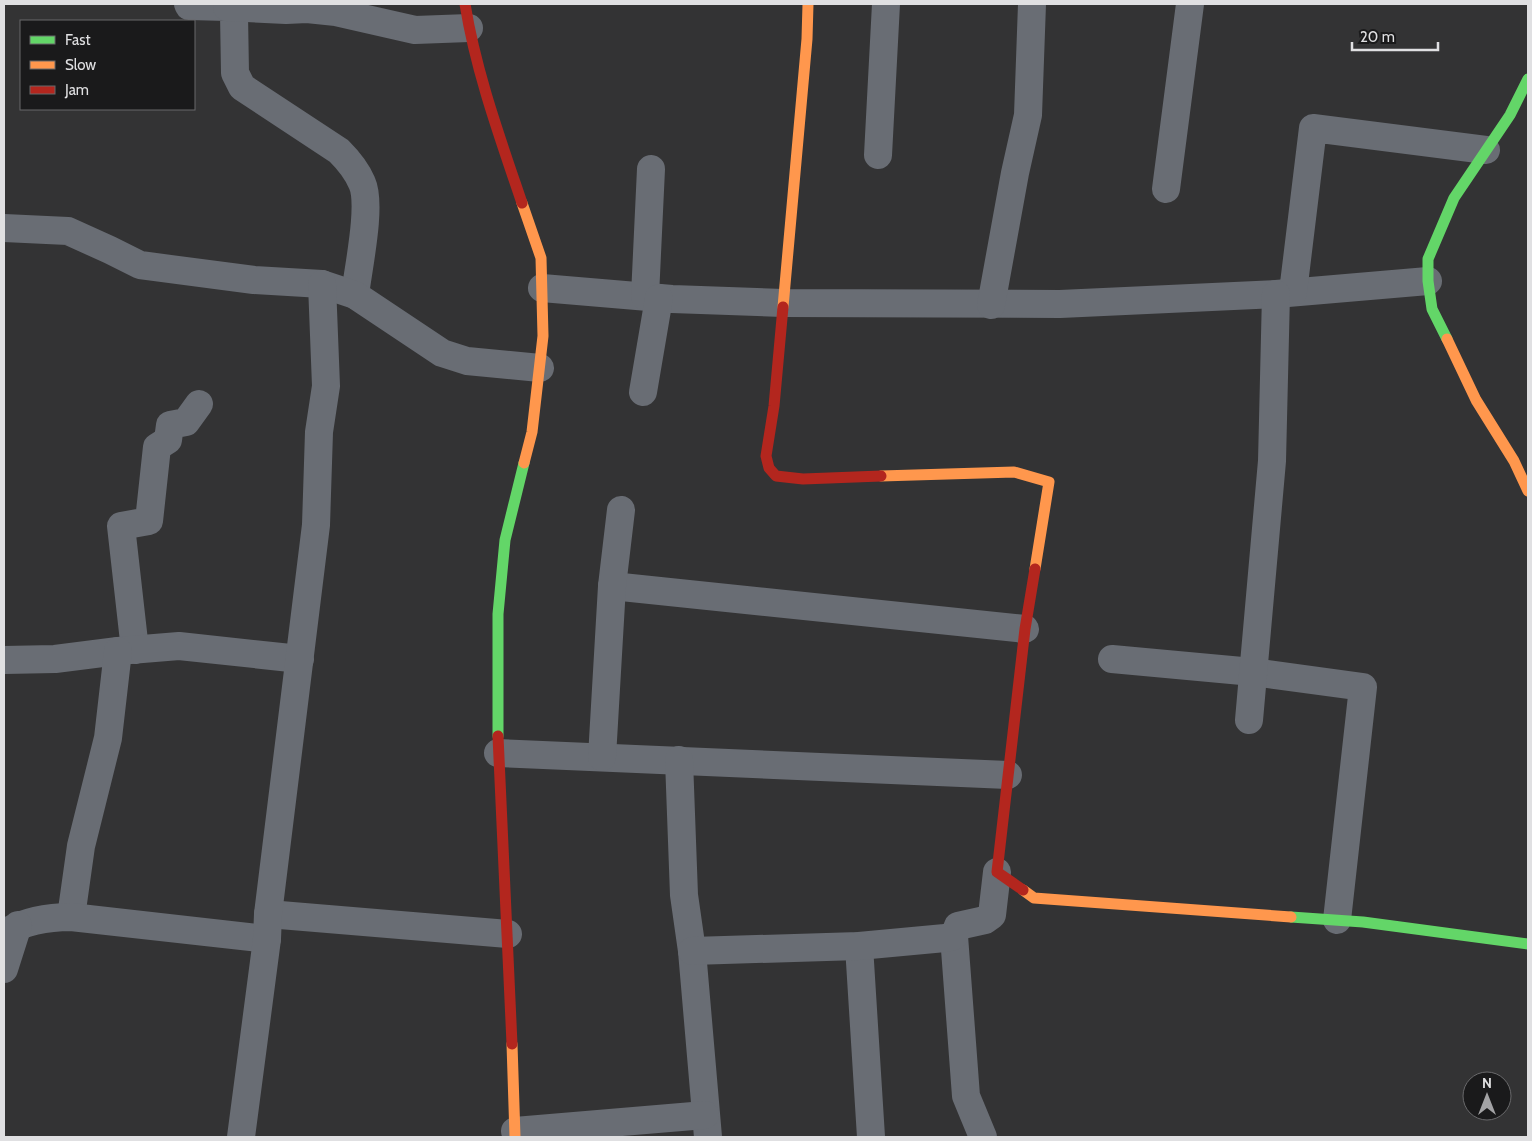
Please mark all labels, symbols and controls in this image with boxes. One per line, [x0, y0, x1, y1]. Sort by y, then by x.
legend [20, 20, 195, 110]
scale bar [1352, 20, 1438, 52]
text: 20 m [1360, 28, 1395, 46]
text: Fast [65, 31, 90, 49]
text: Slow [65, 56, 96, 74]
text: Jam [64, 81, 89, 99]
north arrow [1462, 1071, 1512, 1121]
text: N [1482, 1074, 1492, 1092]

